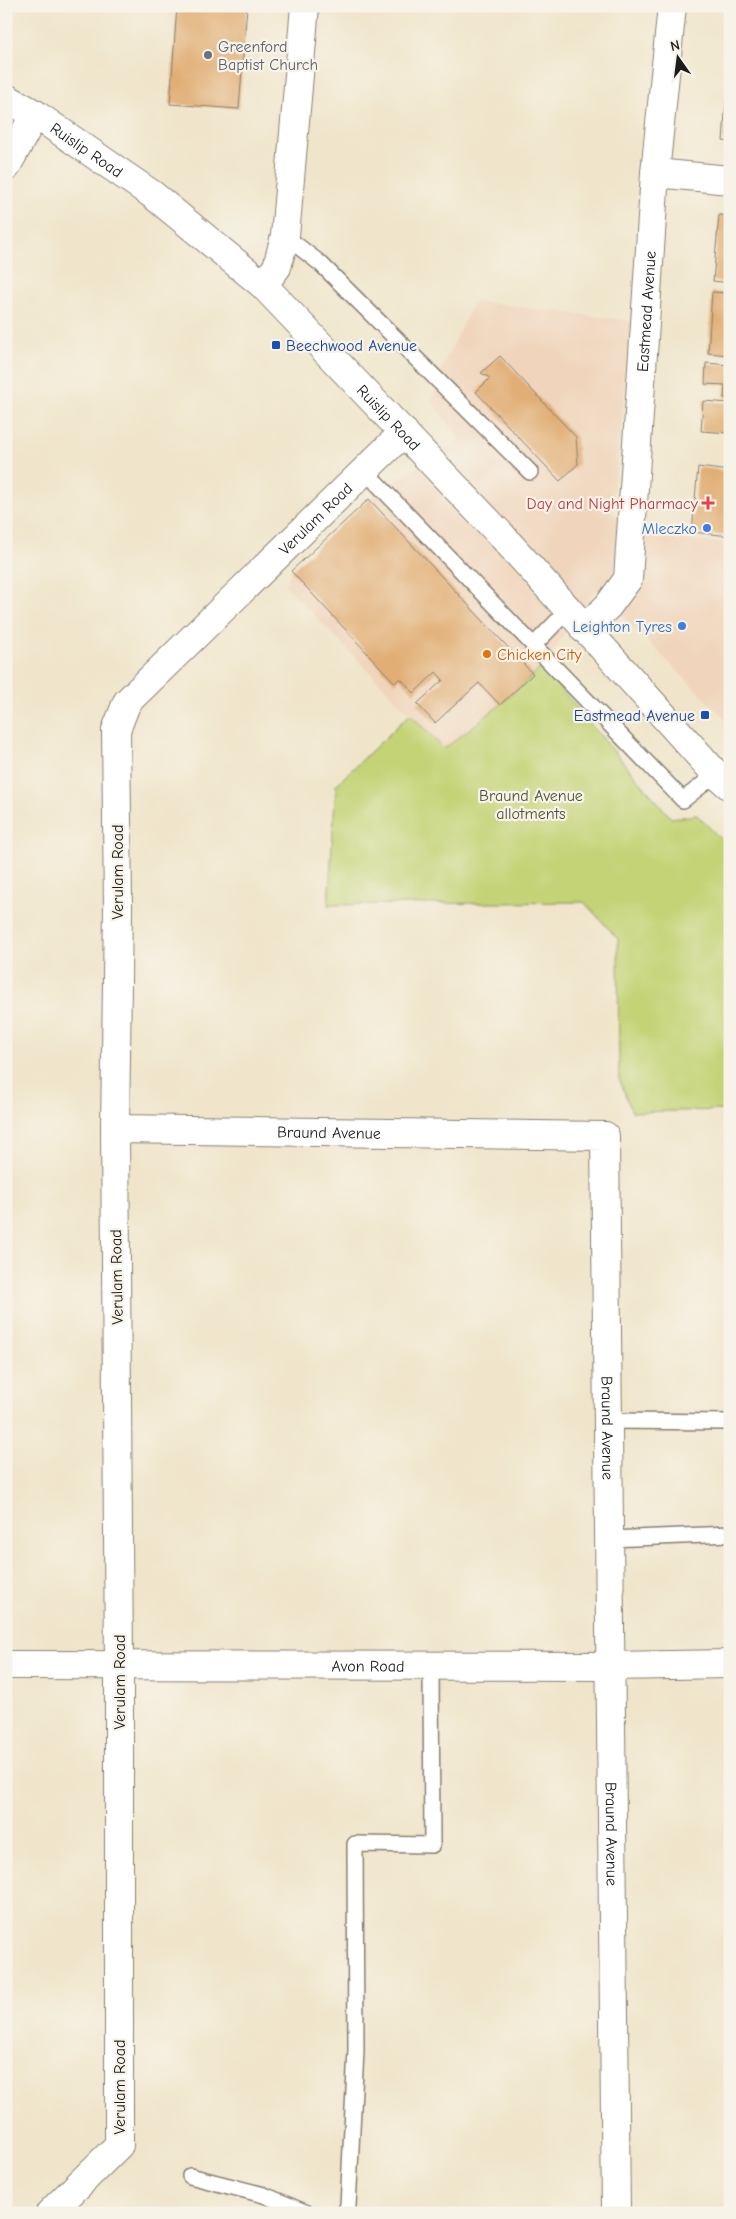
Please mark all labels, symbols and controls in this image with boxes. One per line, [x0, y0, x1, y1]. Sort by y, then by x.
north arrow [654, 32, 704, 82]
text: N [668, 37, 681, 55]
place label: Greenford Baptist Church [218, 38, 318, 74]
marker: Greenford Baptist Church [202, 49, 214, 61]
street label: Ruislip Road [47, 119, 126, 181]
street label: Eastmead Avenue [634, 250, 660, 373]
place label: Beechwood Avenue [286, 337, 417, 355]
marker: Beechwood Avenue [270, 339, 282, 351]
street label: Ruislip Road [353, 381, 424, 454]
street label: Verulam Road [276, 479, 356, 559]
place label: Day and Night Pharmacy [527, 495, 699, 513]
marker: Day and Night Pharmacy [702, 497, 714, 509]
place label: Mleczko [642, 520, 697, 538]
marker: Mleczko [701, 522, 713, 534]
place label: Leighton Tyres [573, 618, 672, 636]
marker: Leighton Tyres [676, 620, 688, 632]
place label: Chicken City [497, 646, 582, 664]
marker: Chicken City [481, 648, 493, 660]
place label: Eastmead Avenue [574, 707, 695, 725]
marker: Eastmead Avenue [699, 709, 711, 721]
park label: Braund Avenue allotments [479, 787, 583, 823]
street label: Verulam Road [109, 824, 127, 920]
street label: Braund Avenue [277, 1123, 381, 1143]
street label: Verulam Road [107, 1229, 127, 1325]
street label: Braund Avenue [597, 1376, 617, 1480]
street label: Verulam Road [111, 1634, 129, 1730]
street label: Avon Road [332, 1658, 404, 1676]
street label: Braund Avenue [602, 1782, 621, 1886]
street label: Verulam Road [111, 2039, 129, 2135]

